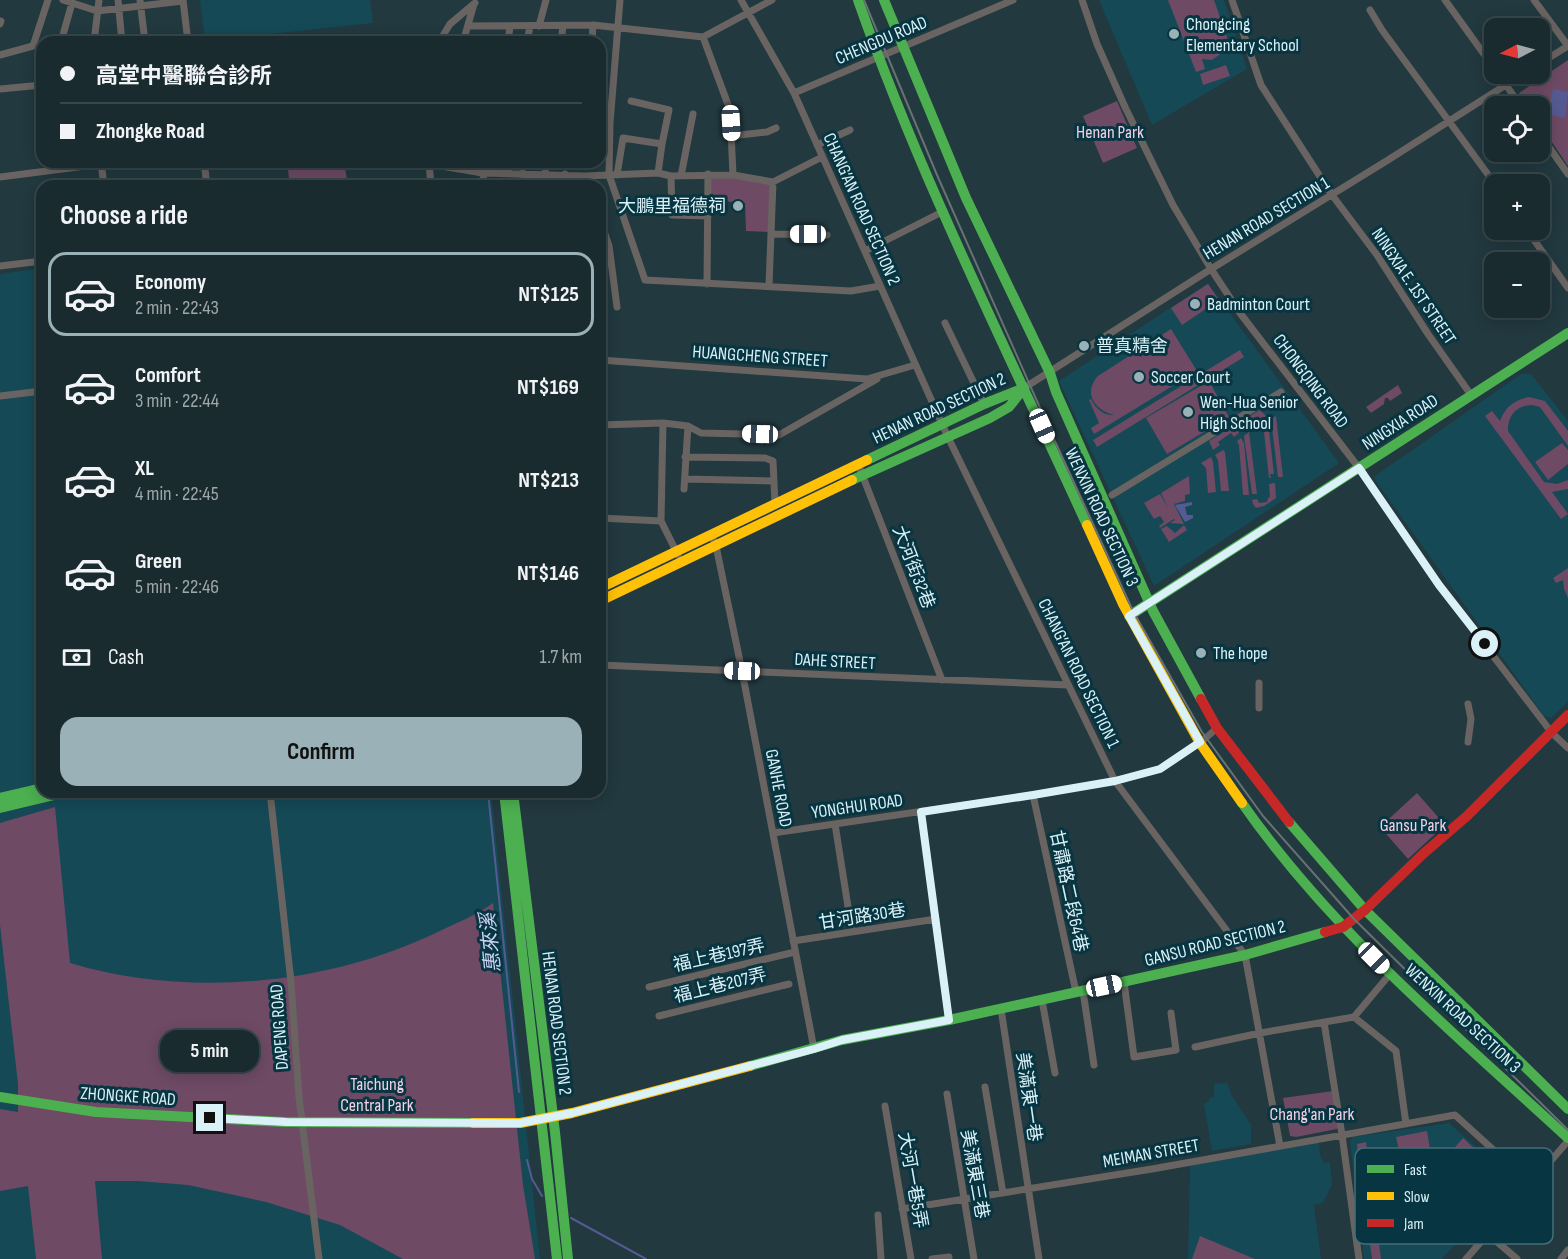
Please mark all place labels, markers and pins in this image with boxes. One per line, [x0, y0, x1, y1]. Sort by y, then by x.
place label: Chongcing Elementary School [1186, 14, 1299, 56]
marker: Chongcing Elementary School [1167, 27, 1181, 41]
place label: 大鵬里福德祠 [618, 196, 726, 217]
marker: 大鵬里福德祠 [731, 199, 745, 213]
place label: Badminton Court [1207, 294, 1311, 315]
marker: Badminton Court [1188, 297, 1202, 311]
place label: 普真精舍 [1096, 336, 1168, 357]
marker: 普真精舍 [1077, 339, 1091, 353]
place label: Soccer Court [1151, 367, 1231, 388]
marker: Soccer Court [1132, 370, 1146, 384]
place label: Wen-Hua Senior High School [1200, 392, 1298, 434]
marker: Wen-Hua Senior High School [1181, 405, 1195, 419]
place label: The hope [1213, 643, 1268, 664]
marker: The hope [1194, 646, 1208, 660]

